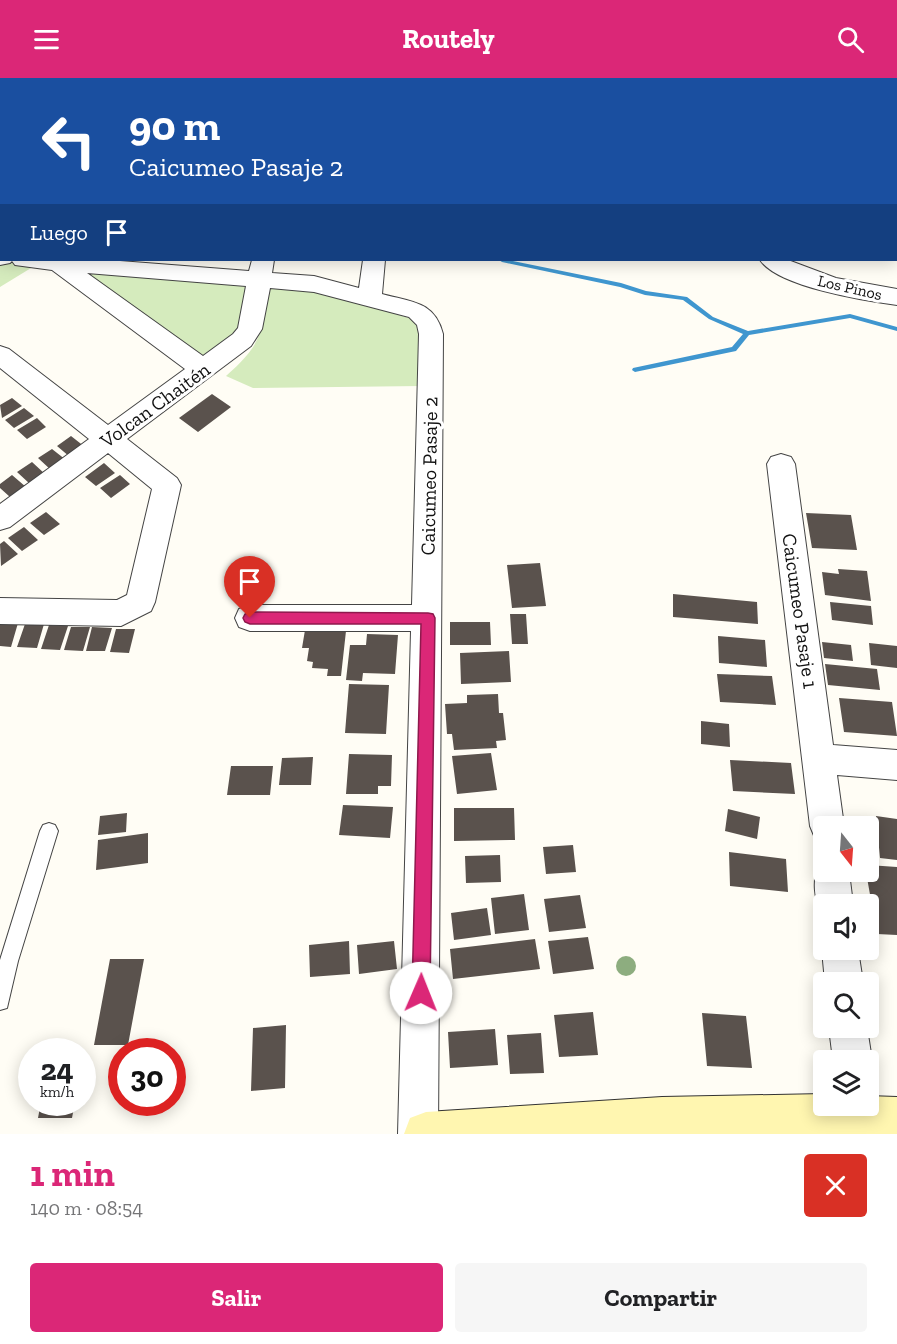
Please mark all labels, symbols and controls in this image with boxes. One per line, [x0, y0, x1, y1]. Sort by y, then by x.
icon: menu [30, 23, 63, 56]
text: Routely [402, 23, 495, 55]
icon: search [834, 23, 867, 56]
text: 90 m [129, 100, 220, 151]
icon: left [30, 102, 108, 180]
text: Caicumeo Pasaje 2 [129, 151, 343, 183]
icon: arrive [100, 216, 133, 249]
text: Luego [30, 219, 88, 246]
street label: Los Pinos [816, 271, 884, 304]
street label: Volcan Chaitén [95, 357, 215, 453]
street label: Caicumeo Pasaje 2 [416, 396, 442, 556]
street label: Caicumeo Pasaje 1 [777, 532, 823, 690]
pin [224, 556, 275, 618]
icon: arrive [233, 565, 266, 598]
north arrow [813, 816, 879, 882]
map controls [813, 816, 879, 1116]
button: sound [813, 894, 879, 960]
position arrow [389, 961, 453, 1025]
button: search [813, 972, 879, 1038]
speed limit sign: 30 [108, 1038, 186, 1116]
button: layers [813, 1050, 879, 1116]
text: 24 [40, 1052, 74, 1088]
text: km/h [40, 1083, 74, 1101]
text: 1 min [30, 1152, 115, 1195]
button: close [804, 1154, 867, 1217]
text: 140 m · 08:54 [30, 1196, 143, 1220]
button: Salir [30, 1263, 443, 1332]
button: Compartir [455, 1263, 867, 1332]

